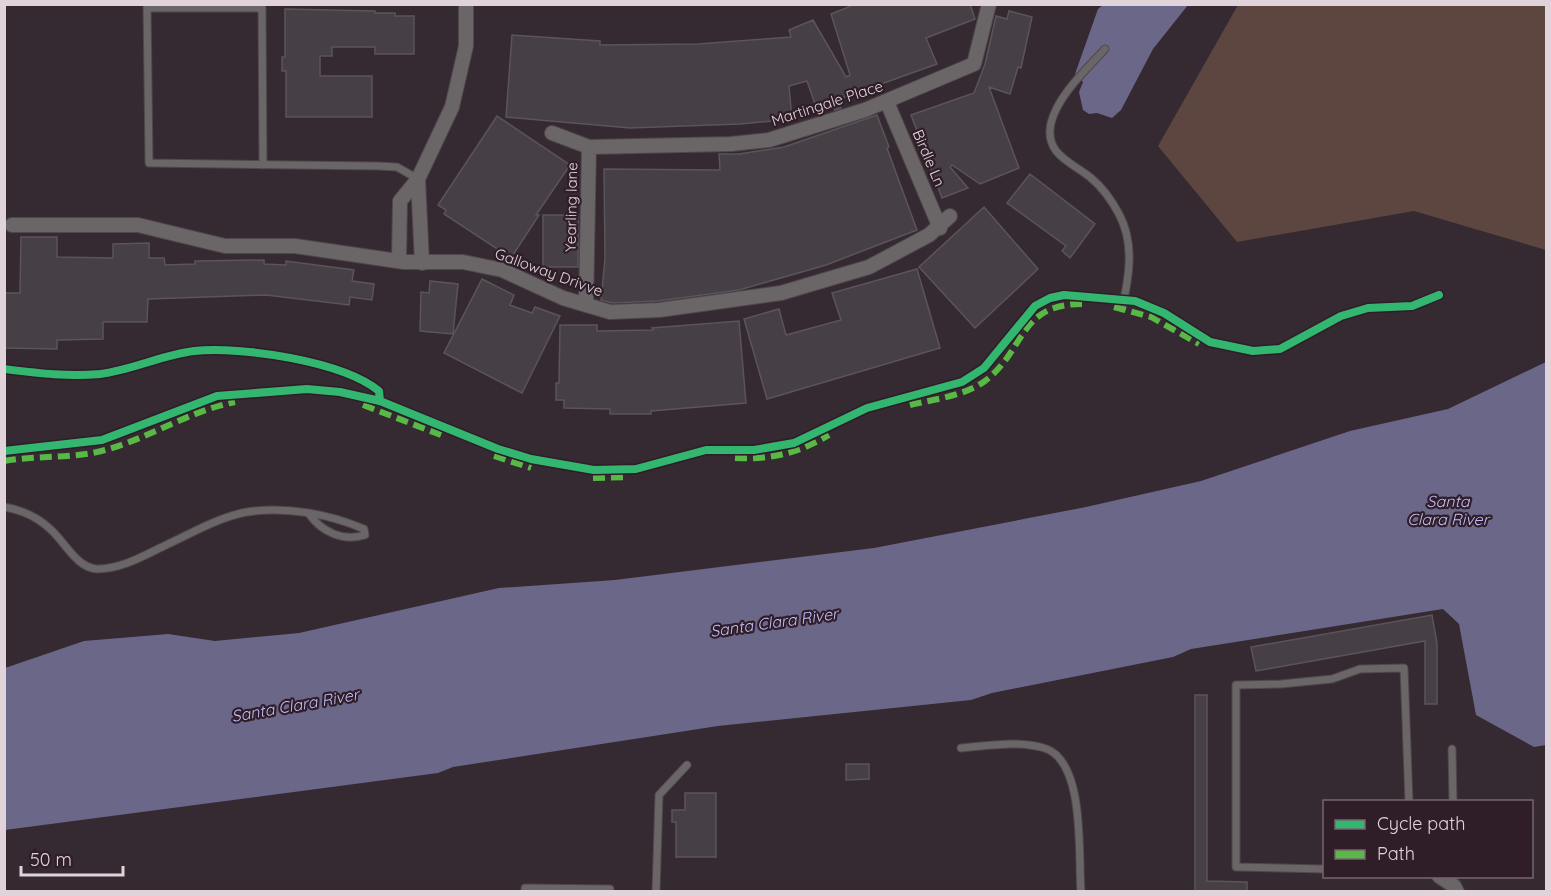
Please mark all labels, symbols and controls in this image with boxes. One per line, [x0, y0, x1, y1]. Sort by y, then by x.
street label: Martingale Place [769, 76, 885, 130]
street label: Birdle Ln [909, 127, 949, 189]
street label: Yearling lane [561, 162, 581, 252]
street label: Galloway Drivve [492, 244, 606, 300]
water label: Santa Clara River [1407, 491, 1491, 529]
water label: Santa Clara River [709, 603, 841, 641]
water label: Santa Clara River [230, 684, 362, 726]
legend [1323, 800, 1533, 878]
text: Cycle path [1377, 812, 1465, 835]
scale bar [21, 839, 123, 877]
text: Path [1377, 842, 1415, 865]
text: 50 m [30, 848, 72, 871]

